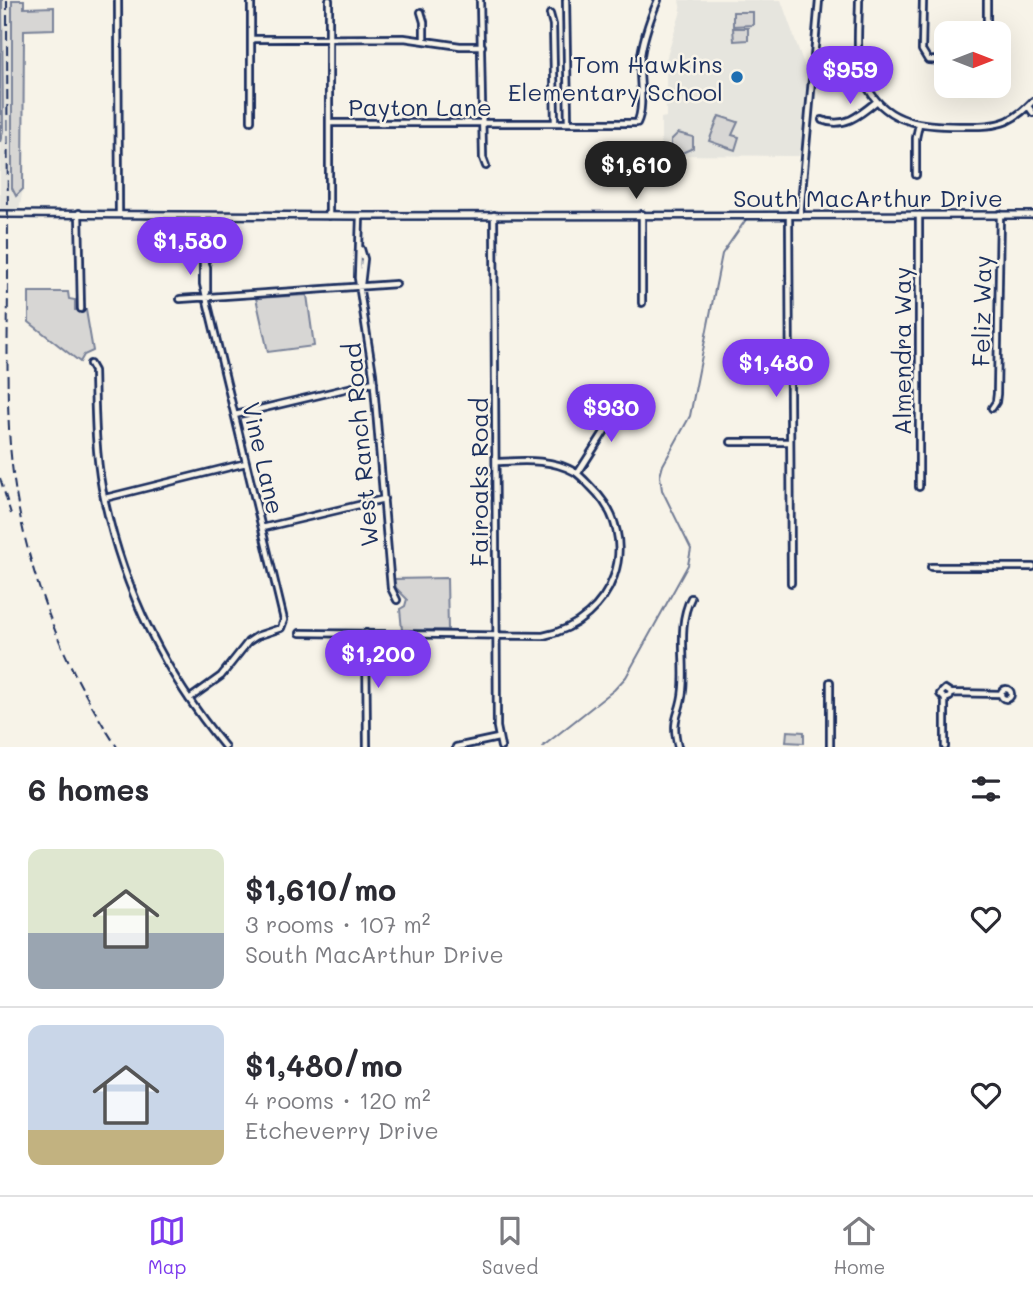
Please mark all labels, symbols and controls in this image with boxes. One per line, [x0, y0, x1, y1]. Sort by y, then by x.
north arrow [934, 21, 1012, 98]
map controls [934, 21, 1011, 98]
pin: $959 [809, 46, 891, 106]
place label: Tom Hawkins Elementary School [508, 48, 723, 107]
text: $959 [822, 54, 878, 84]
marker: Tom Hawkins Elementary School [729, 69, 745, 85]
street label: Payton Lane [348, 91, 492, 122]
pin: $1,610 [579, 142, 693, 201]
text: $1,610 [601, 149, 671, 179]
street label: South MacArthur Drive [733, 182, 1003, 213]
pin: $1,580 [133, 218, 247, 277]
text: $1,580 [153, 225, 227, 255]
street label: Feliz Way [965, 255, 997, 367]
street label: Almendra Way [886, 267, 917, 435]
pin: $1,480 [719, 340, 833, 399]
street label: West Ranch Road [336, 342, 384, 548]
text: $1,480 [738, 347, 814, 377]
pin: $930 [570, 384, 652, 444]
text: $930 [583, 392, 639, 422]
street label: Fairoaks Road [463, 398, 494, 566]
street label: Vine Lane [236, 399, 292, 517]
pin: $1,200 [321, 630, 435, 690]
text: $1,200 [341, 638, 415, 668]
text: 6 homes [28, 769, 149, 809]
icon: filters [967, 770, 1005, 808]
text: $1,610/mo [245, 869, 396, 909]
icon: home [84, 877, 168, 961]
icon: heart [967, 900, 1005, 938]
text: 3 rooms · 107 m² [245, 909, 431, 939]
text: South MacArthur Drive [245, 939, 504, 969]
text: $1,480/mo [245, 1045, 403, 1085]
icon: home [84, 1053, 168, 1137]
icon: heart [967, 1076, 1005, 1114]
text: 4 rooms · 120 m² [245, 1085, 431, 1115]
text: Etcheverry Drive [245, 1115, 439, 1145]
tab: Map [148, 1212, 186, 1279]
tab: Saved [482, 1212, 538, 1279]
tab: Home [834, 1212, 885, 1279]

